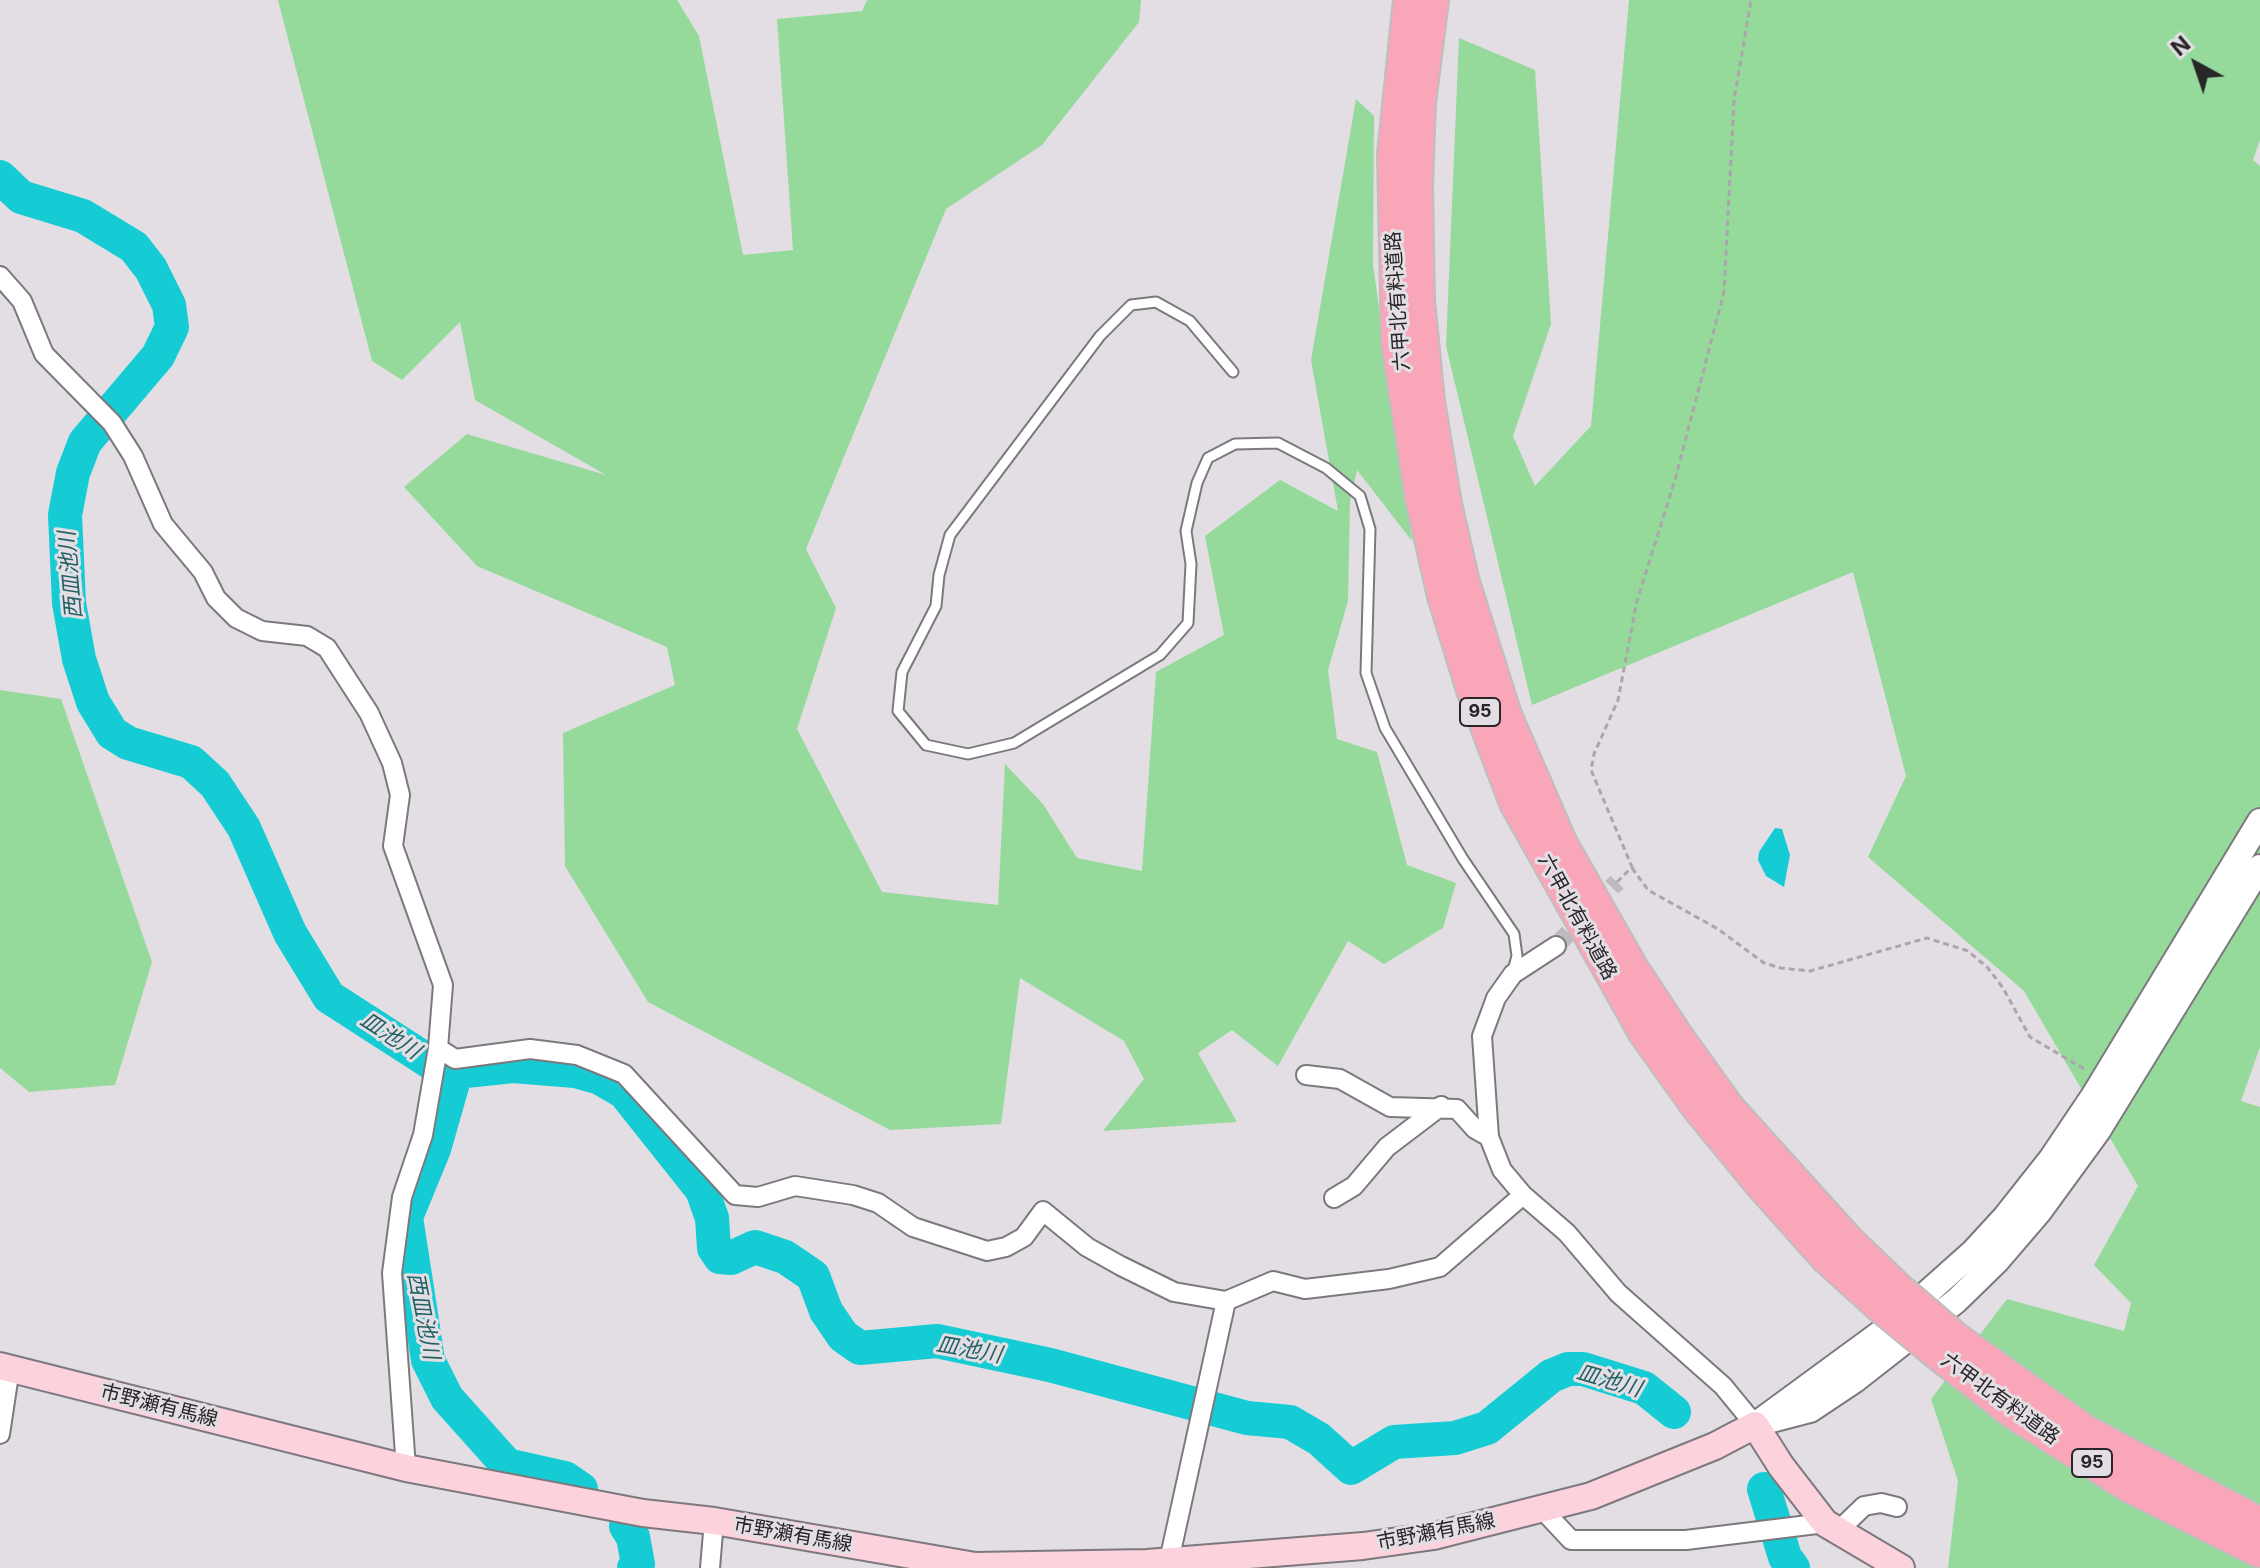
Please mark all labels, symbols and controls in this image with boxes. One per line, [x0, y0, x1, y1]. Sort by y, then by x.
north arrow [2156, 24, 2236, 104]
text: N [2166, 30, 2195, 61]
street label: 六甲北有料道路 [1381, 230, 1415, 372]
water label: 西皿池川 [54, 530, 88, 620]
road number: 95 [1460, 698, 1500, 726]
street label: 六甲北有料道路 [1533, 850, 1621, 984]
water label: 皿池川 [355, 1007, 425, 1065]
water label: 西皿池川 [402, 1270, 444, 1362]
water label: 皿池川 [934, 1331, 1004, 1369]
street label: 六甲北有料道路 [1936, 1348, 2064, 1450]
water label: 皿池川 [1574, 1359, 1644, 1403]
street label: 市野瀬有馬線 [98, 1380, 220, 1432]
road number: 95 [2072, 1449, 2112, 1477]
street label: 市野瀬有馬線 [1375, 1509, 1497, 1555]
street label: 市野瀬有馬線 [732, 1513, 854, 1557]

